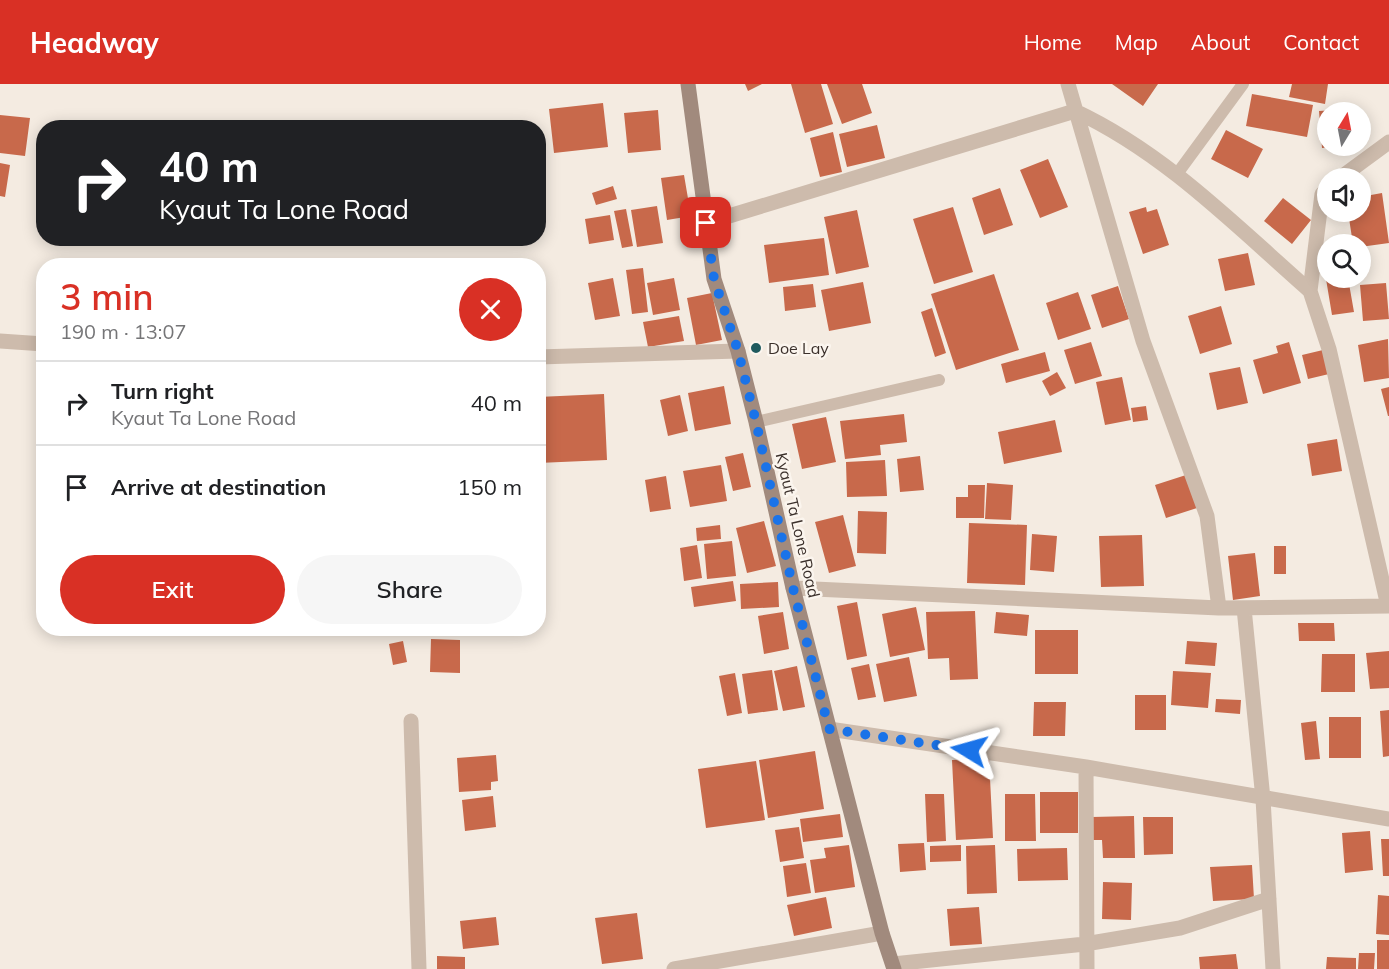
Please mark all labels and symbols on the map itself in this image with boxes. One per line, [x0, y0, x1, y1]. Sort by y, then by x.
north arrow [1317, 102, 1371, 156]
pin [680, 197, 731, 248]
place label: Doe Lay [768, 338, 829, 358]
marker: Doe Lay [749, 341, 763, 355]
street label: Kyaut Ta Lone Road [772, 451, 824, 599]
position arrow [937, 718, 1001, 782]

